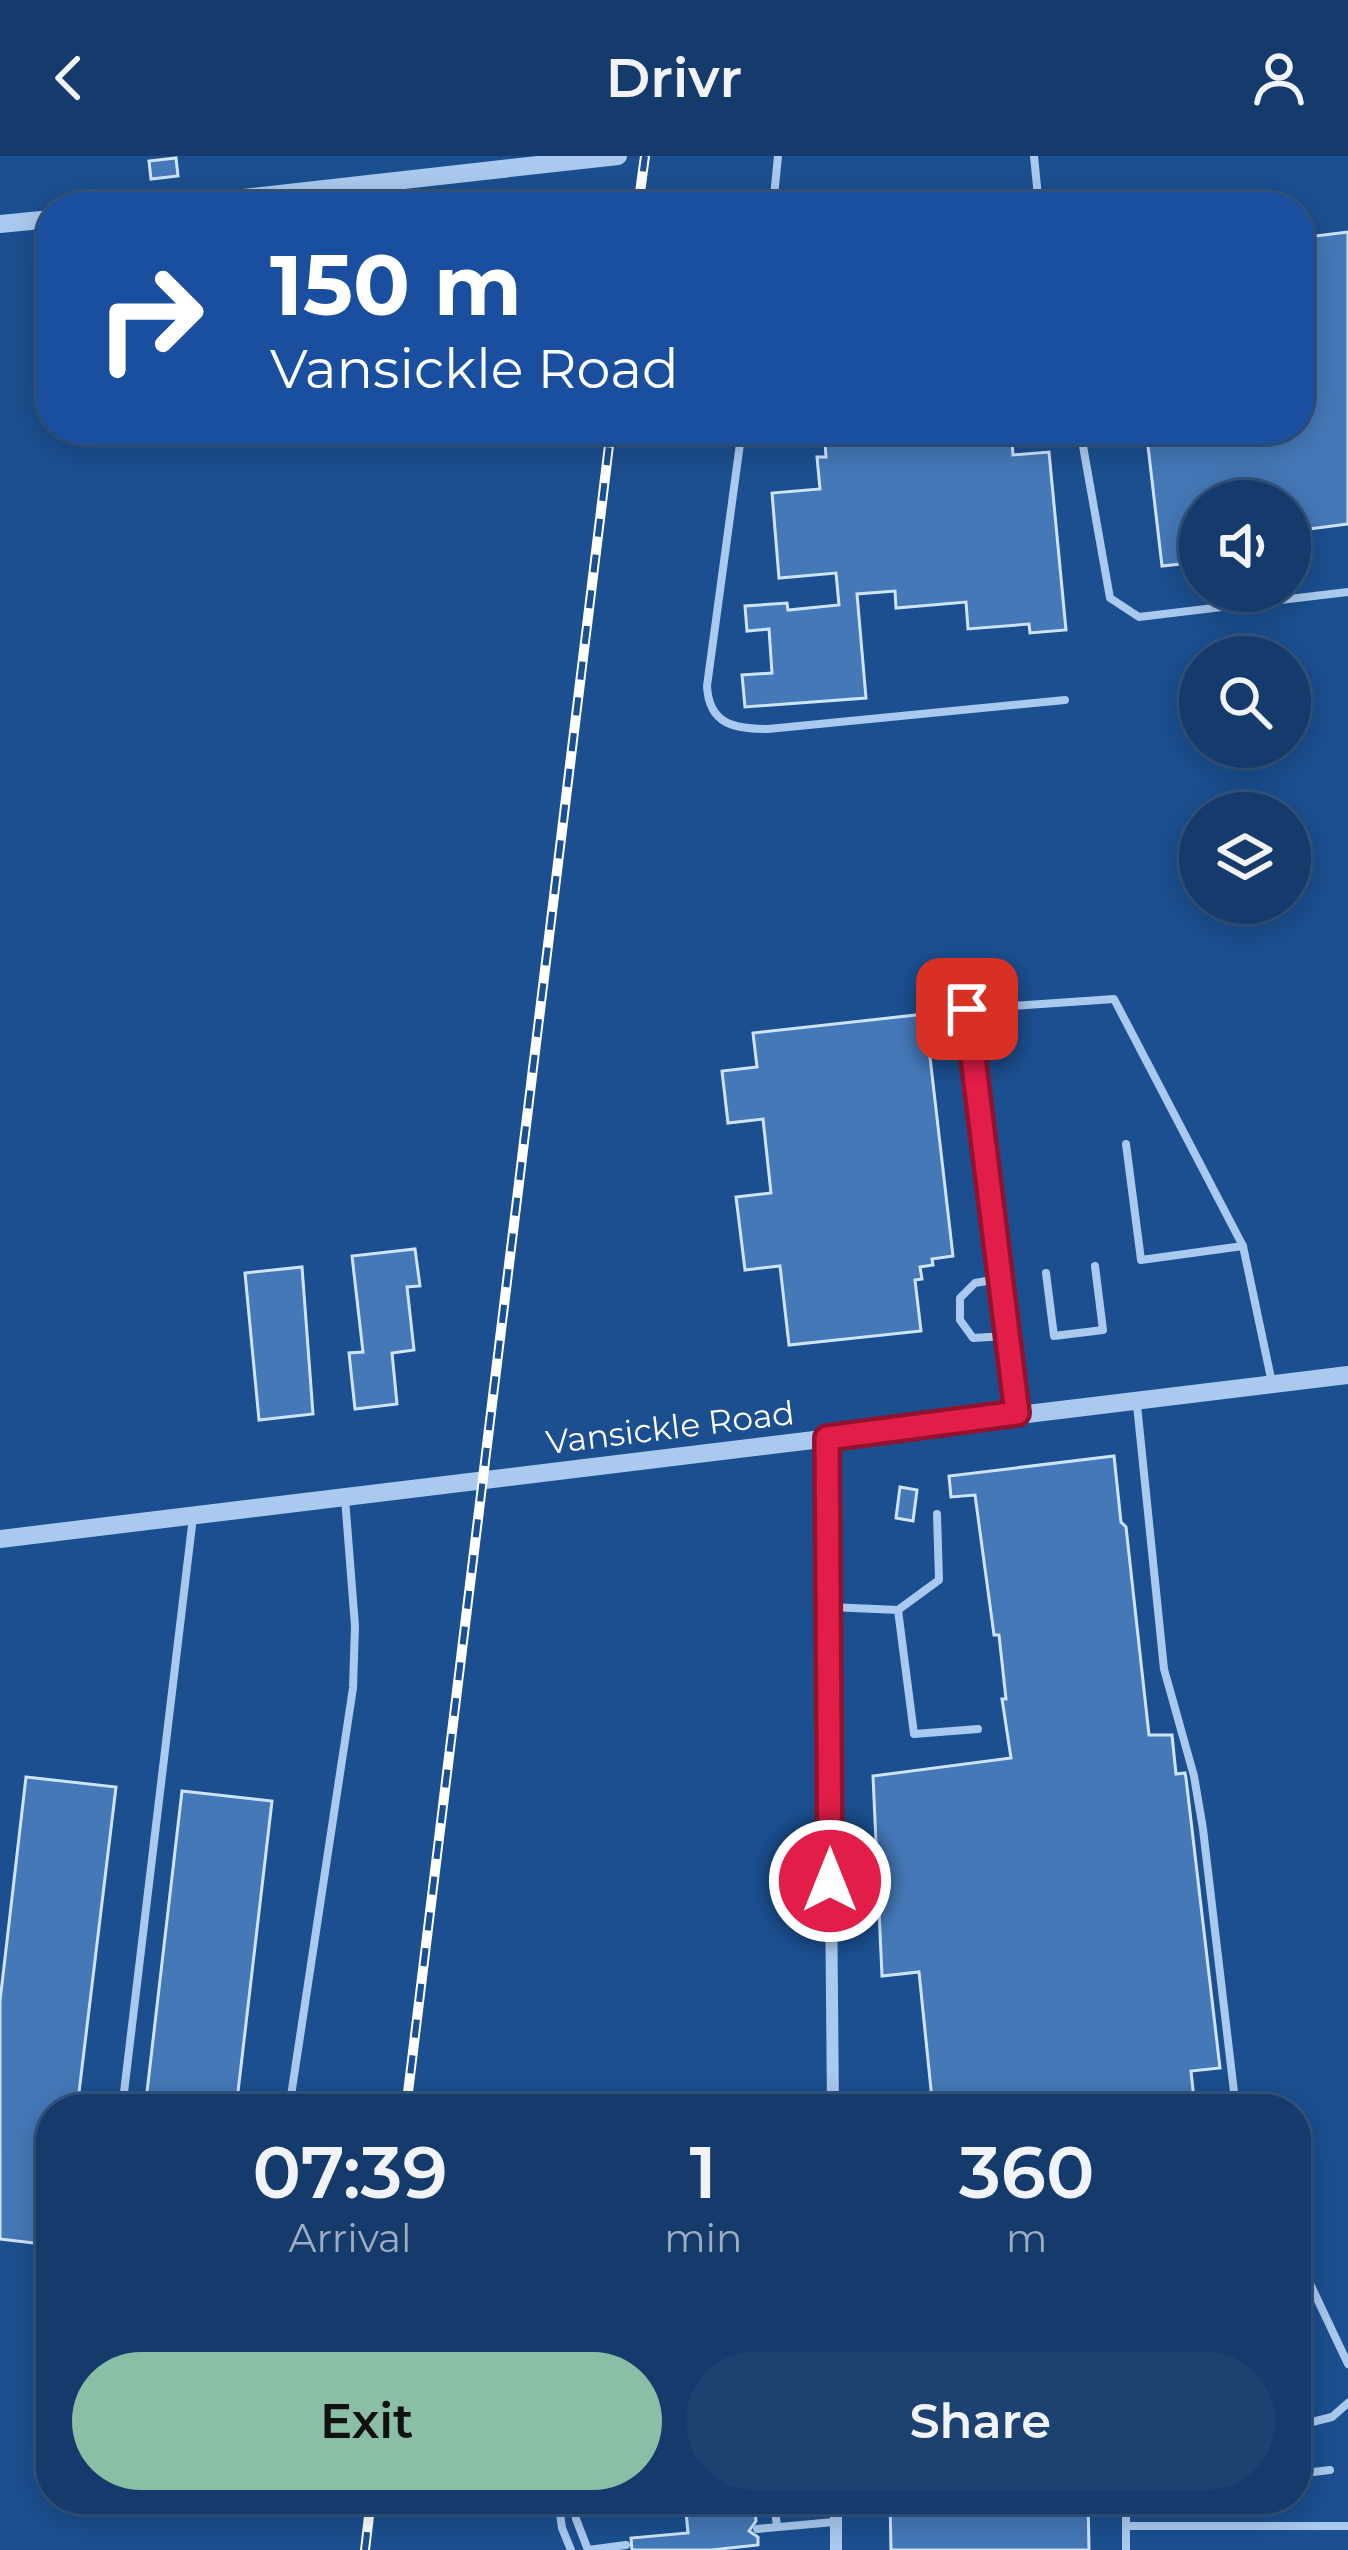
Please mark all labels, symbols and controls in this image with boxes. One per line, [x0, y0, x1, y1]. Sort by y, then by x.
icon: back [36, 45, 102, 111]
text: Drivr [606, 45, 742, 111]
icon: person [1246, 45, 1312, 111]
text: 150 m [270, 234, 522, 336]
icon: right [72, 240, 228, 396]
text: Vansickle Road [270, 336, 679, 402]
map controls [1179, 480, 1311, 924]
button: sound [1179, 480, 1311, 612]
button: search [1179, 636, 1311, 768]
button: layers [1179, 792, 1311, 924]
pin [916, 958, 1018, 1060]
icon: arrive [934, 976, 1000, 1042]
street label: Vansickle Road [544, 1392, 796, 1462]
position arrow [767, 1818, 893, 1944]
text: 07:39 [253, 2128, 448, 2216]
text: 1 [690, 2128, 717, 2216]
text: 360 [959, 2128, 1094, 2216]
text: Arrival [289, 2214, 412, 2262]
text: min [664, 2214, 742, 2262]
text: m [1006, 2214, 1047, 2262]
button: Exit [72, 2352, 662, 2490]
button: Share [686, 2352, 1275, 2490]

